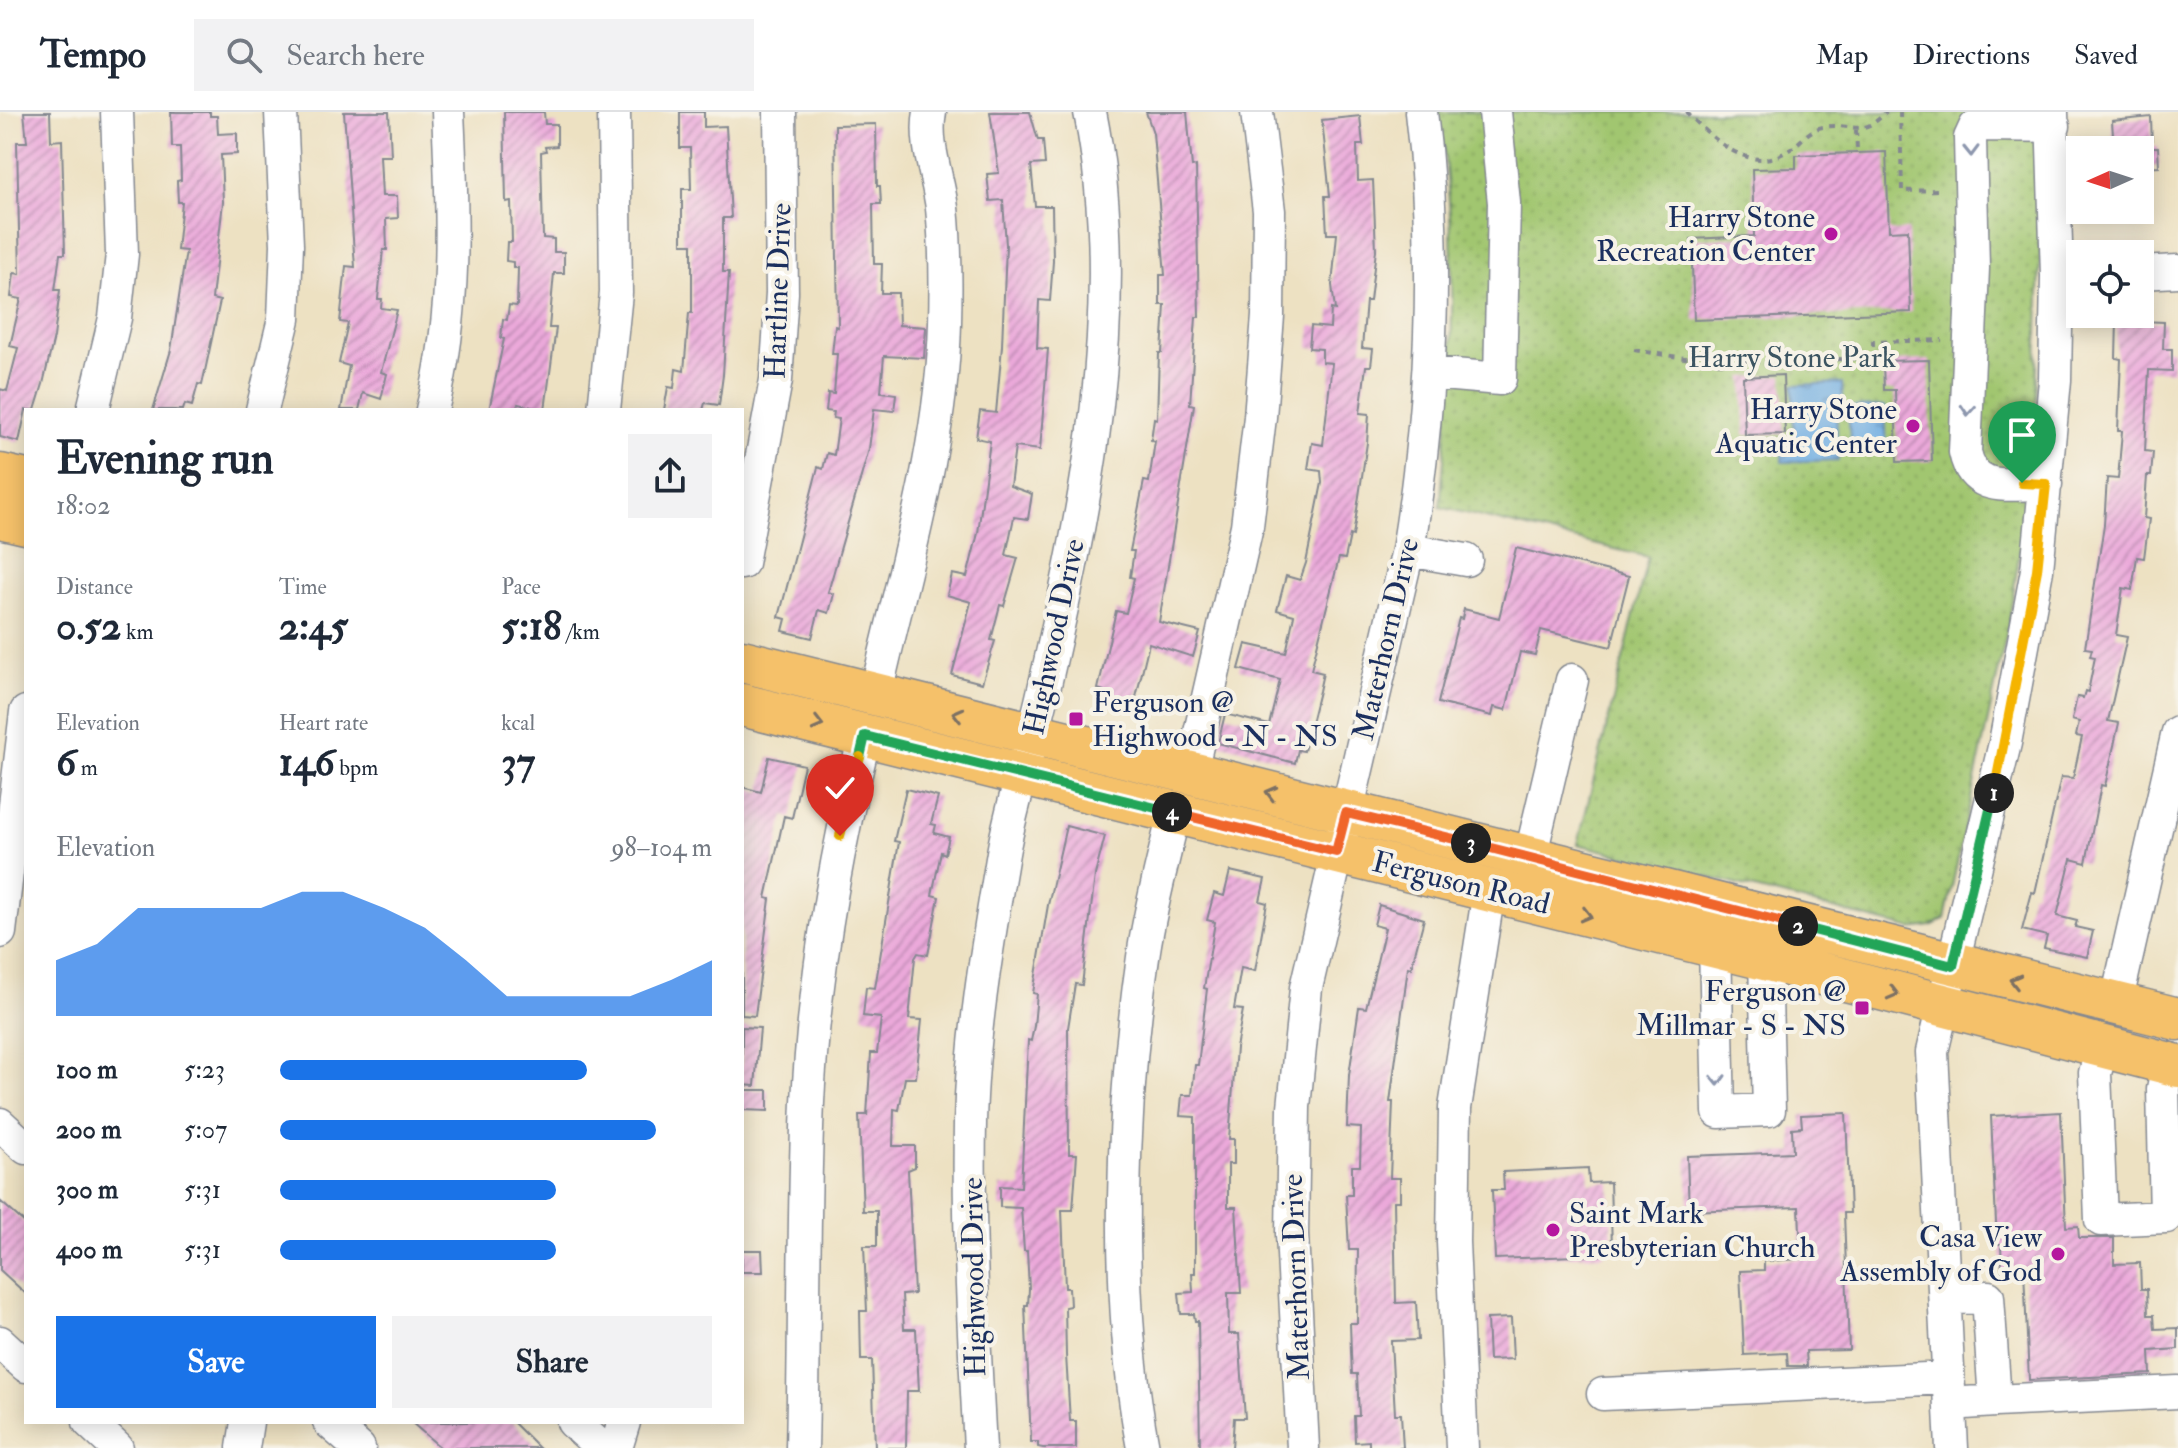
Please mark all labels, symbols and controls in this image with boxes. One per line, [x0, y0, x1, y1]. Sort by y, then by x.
search box [194, 19, 754, 91]
text: Tempo [40, 31, 146, 79]
icon: search [222, 33, 266, 77]
text: Search here [286, 37, 425, 74]
text: Map [1816, 38, 1869, 73]
text: Directions [1913, 38, 2030, 73]
text: Saved [2074, 38, 2138, 73]
north arrow [2066, 136, 2154, 224]
map controls [2066, 136, 2154, 328]
one-way arrow [1962, 145, 1980, 158]
place label: Harry Stone Recreation Center [1596, 199, 1815, 270]
street label: Hartline Drive [756, 202, 800, 380]
marker: Harry Stone Recreation Center [1822, 225, 1840, 243]
button: locate [2066, 240, 2154, 328]
park label: Harry Stone Park [1688, 339, 1896, 376]
place label: Harry Stone Aquatic Center [1714, 391, 1897, 462]
pin [1988, 401, 2056, 483]
one-way arrow [1960, 404, 1977, 417]
icon: arrive [2000, 413, 2044, 457]
marker: Harry Stone Aquatic Center [1904, 417, 1922, 435]
text: Evening run [56, 432, 274, 487]
button: share [628, 434, 712, 518]
text: 18:02 [56, 490, 110, 522]
street label: Materhorn Drive [1345, 534, 1427, 744]
street label: Highwood Drive [1015, 535, 1093, 739]
text: Distance [56, 573, 133, 601]
text: Time [279, 573, 327, 601]
text: Pace [501, 573, 541, 601]
text: 0.52 [56, 601, 121, 652]
text: 2:45 [279, 601, 348, 652]
text: 5:18 [501, 601, 562, 652]
text: km [121, 618, 154, 646]
text: /km [562, 618, 600, 646]
place label: Ferguson @ Highwood - N - NS [1092, 684, 1338, 755]
one-way arrow [951, 706, 965, 723]
text: Elevation [56, 709, 140, 737]
text: Heart rate [279, 709, 368, 737]
text: kcal [501, 709, 535, 737]
marker: Ferguson @ Highwood - N - NS [1067, 710, 1085, 728]
one-way arrow [810, 715, 824, 732]
text: 6 [56, 737, 76, 788]
text: 146 [279, 737, 335, 788]
text: 37 [501, 737, 535, 788]
text: m [76, 754, 98, 782]
text: bpm [335, 754, 378, 782]
pin [806, 754, 874, 836]
icon: check [818, 766, 862, 810]
pin: 1 [1974, 773, 2014, 813]
text: 1 [1990, 779, 1998, 807]
one-way arrow [1264, 786, 1278, 802]
pin: 4 [1152, 792, 1192, 832]
text: 4 [1166, 798, 1178, 826]
pin: 3 [1451, 823, 1491, 863]
text: 3 [1467, 829, 1475, 857]
text: Elevation [56, 832, 155, 864]
text: 98–104 m [611, 832, 712, 864]
street label: Ferguson Road [1368, 843, 1554, 923]
one-way arrow [1579, 905, 1593, 922]
pin: 2 [1778, 906, 1818, 946]
text: 2 [1792, 912, 1804, 940]
place label: Ferguson @ Millmar - S - NS [1636, 973, 1846, 1044]
one-way arrow [2009, 973, 2022, 990]
one-way arrow [1885, 984, 1899, 1000]
marker: Ferguson @ Millmar - S - NS [1853, 999, 1871, 1017]
text: 100 m [56, 1054, 117, 1086]
text: 5:23 [184, 1054, 225, 1086]
one-way arrow [1710, 1074, 1727, 1087]
text: 200 m [56, 1114, 121, 1146]
text: 5:07 [184, 1114, 227, 1146]
street label: Materhorn Drive [1274, 1173, 1318, 1381]
text: 300 m [56, 1174, 118, 1206]
text: 5:31 [184, 1174, 221, 1206]
street label: Highwood Drive [954, 1177, 994, 1377]
place label: Saint Mark Presbyterian Church [1569, 1195, 1816, 1266]
place label: Casa View Assembly of God [1839, 1219, 2043, 1290]
marker: Saint Mark Presbyterian Church [1544, 1221, 1562, 1239]
text: 400 m [56, 1234, 122, 1266]
text: 5:31 [184, 1234, 221, 1266]
marker: Casa View Assembly of God [2049, 1245, 2067, 1263]
button: Save [56, 1316, 376, 1408]
button: Share [392, 1316, 712, 1408]

